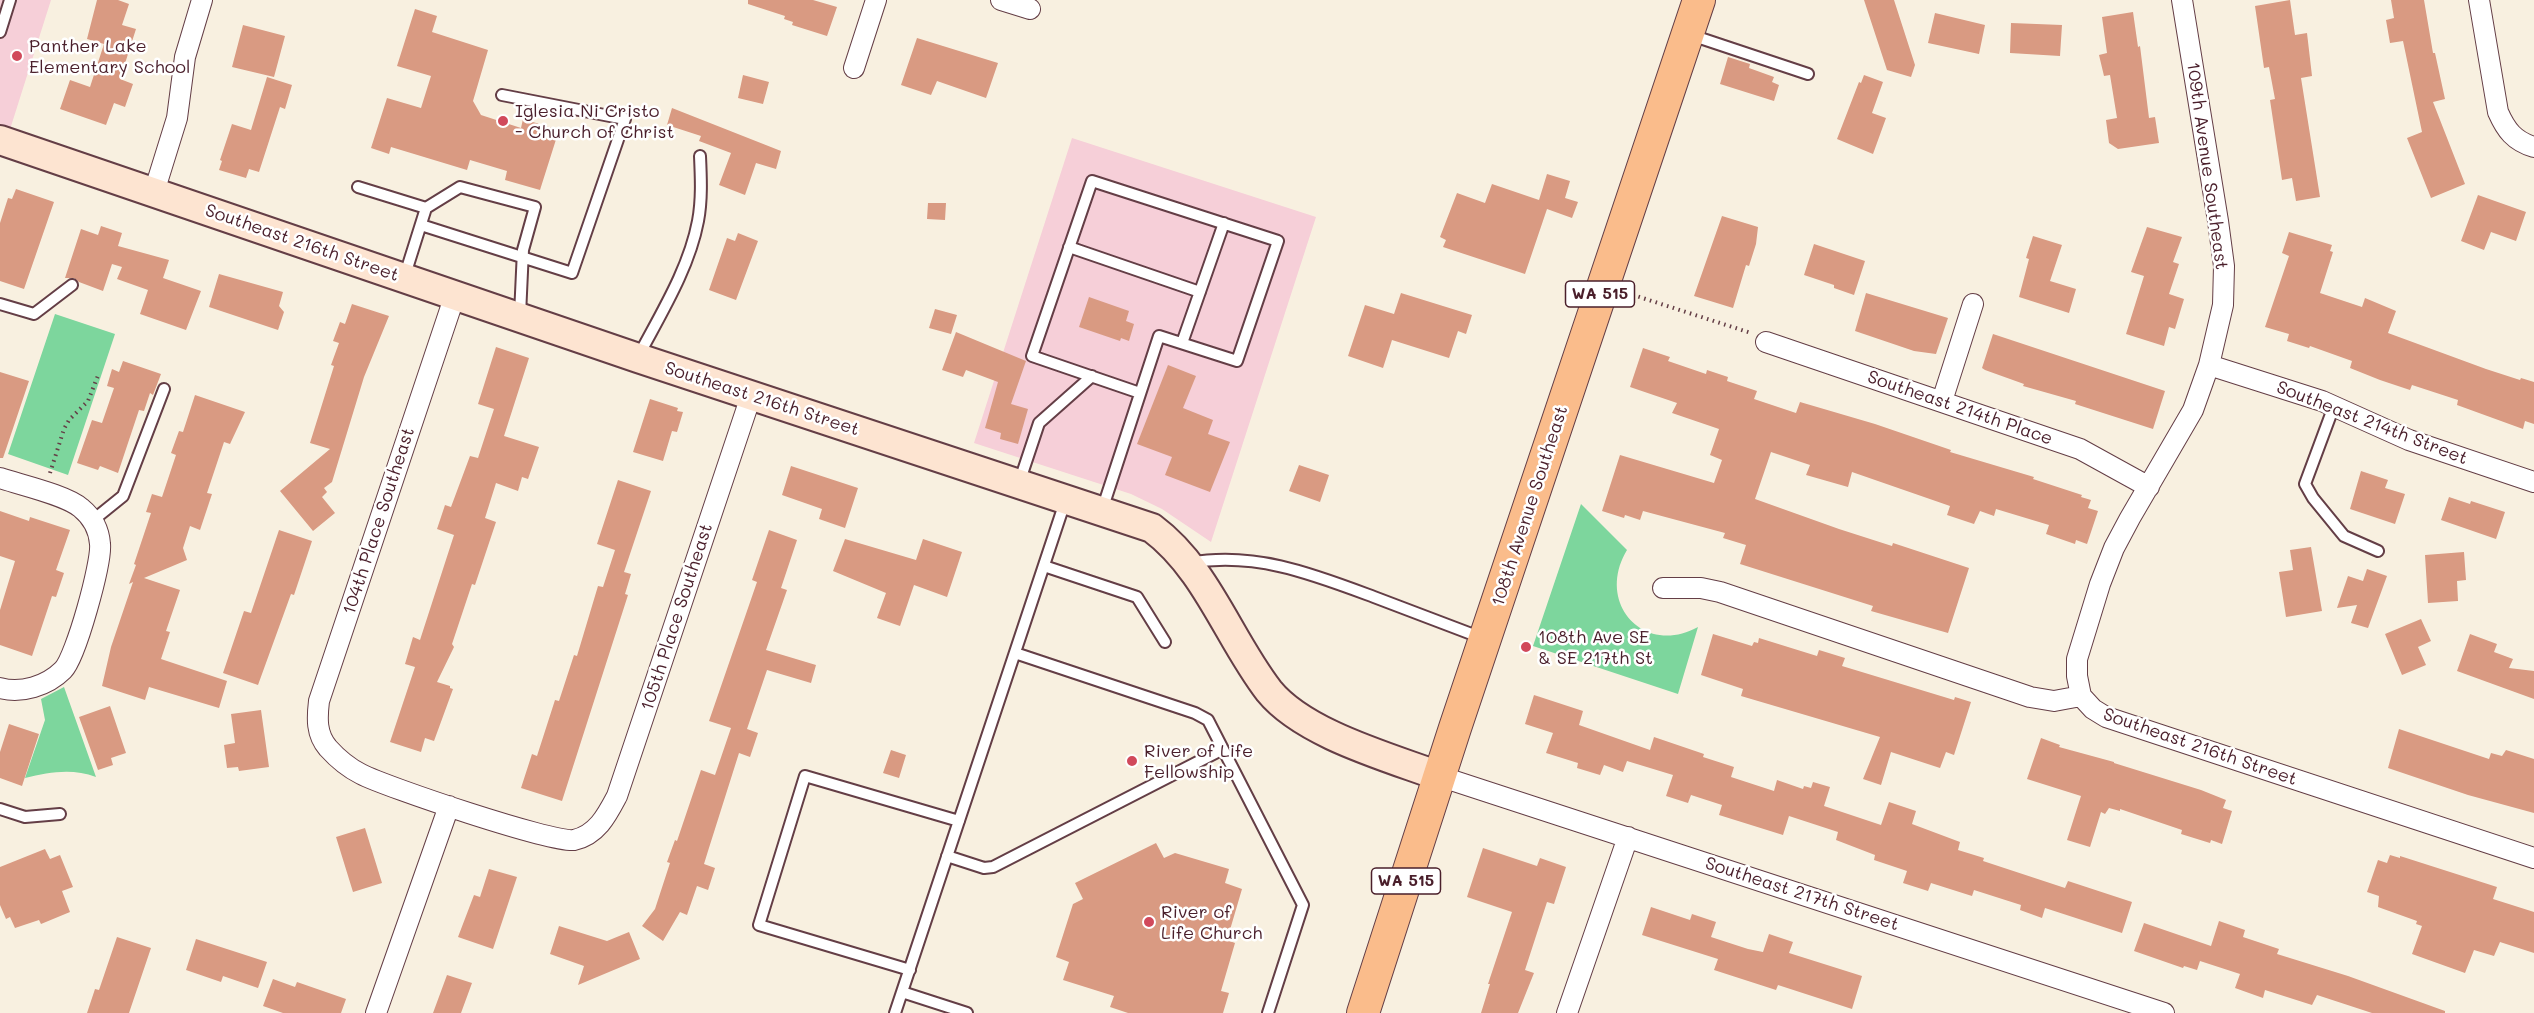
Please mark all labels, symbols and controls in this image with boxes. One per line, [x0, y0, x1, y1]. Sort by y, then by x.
place label: Panther Lake Elementary School [29, 35, 190, 78]
marker: Panther Lake Elementary School [10, 49, 24, 63]
street label: 109th Avenue Southeast [2182, 61, 2232, 271]
place label: Iglesia Ni Cristo - Church of Christ [515, 100, 674, 142]
marker: Iglesia Ni Cristo - Church of Christ [496, 114, 510, 128]
street label: Southeast 216th Street [202, 200, 402, 286]
road number: WA 515 [1566, 281, 1634, 307]
street label: Southeast 216th Street [662, 357, 862, 441]
street label: Southeast 214th Place [1865, 366, 2055, 450]
street label: Southeast 214th Street [2273, 376, 2471, 470]
street label: 108th Avenue Southeast [1487, 403, 1573, 609]
street label: 104th Place Southeast [339, 425, 419, 617]
street label: 105th Place Southeast [637, 521, 717, 713]
place label: 108th Ave SE & SE 217th St [1538, 626, 1653, 668]
marker: 108th Ave SE & SE 217th St [1519, 640, 1533, 654]
street label: Southeast 216th Street [2100, 704, 2300, 790]
place label: River of Life Fellowship [1144, 740, 1253, 783]
marker: River of Life Fellowship [1125, 754, 1139, 768]
street label: Southeast 217th Street [1702, 852, 1902, 936]
road number: WA 515 [1372, 868, 1440, 894]
place label: River of Life Church [1161, 901, 1263, 944]
marker: River of Life Church [1142, 915, 1156, 929]

